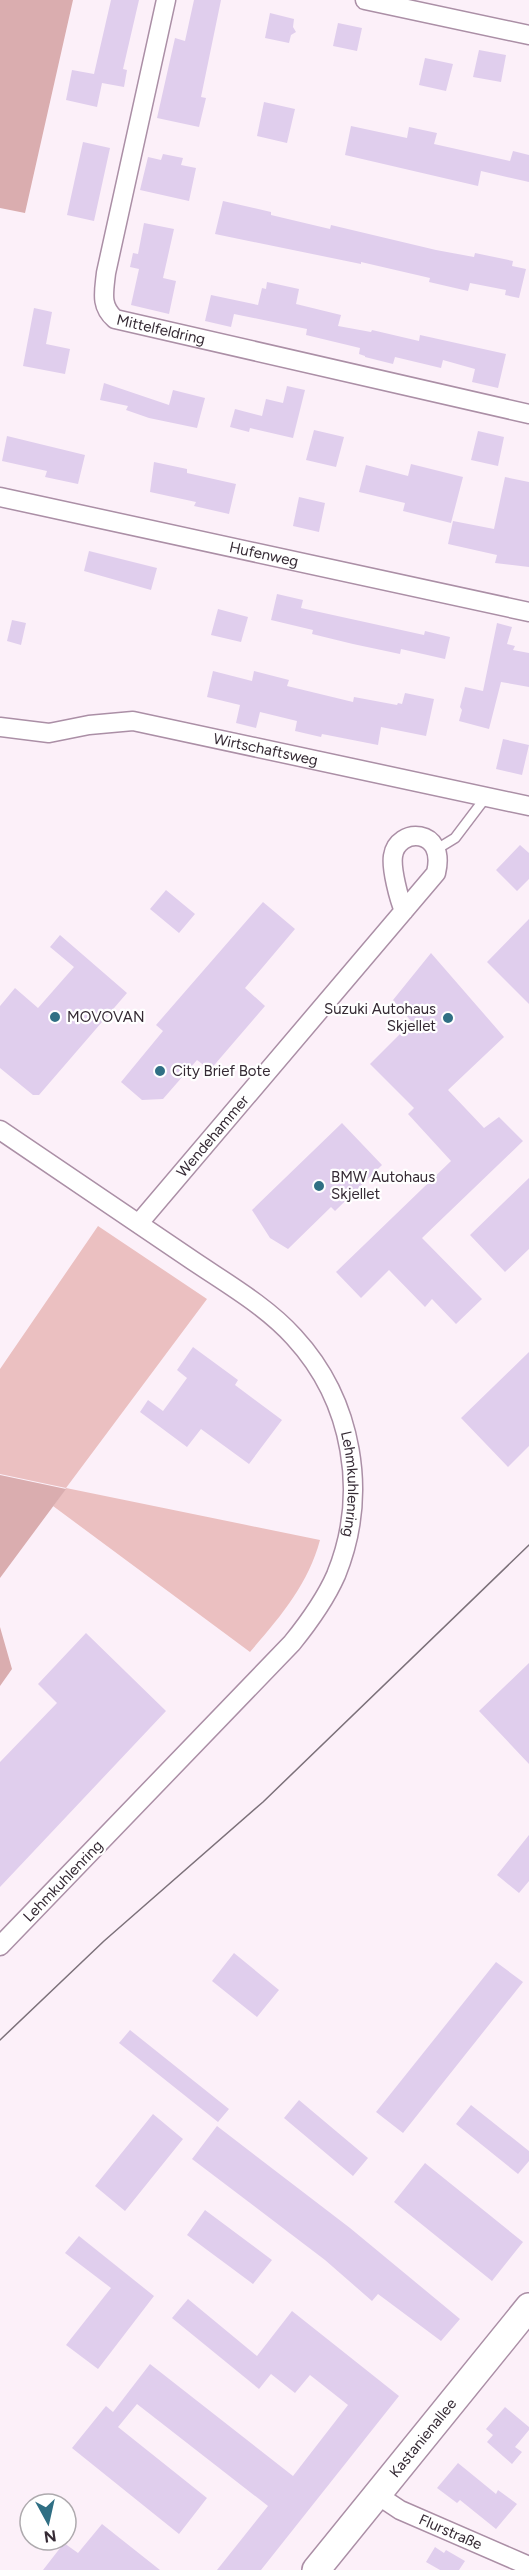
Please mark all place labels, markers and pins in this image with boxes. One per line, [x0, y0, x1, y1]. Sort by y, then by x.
place label: Suzuki Autohaus Skjellet [324, 1000, 436, 1035]
place label: MOVOVAN [67, 1008, 145, 1026]
marker: MOVOVAN [48, 1010, 62, 1024]
marker: Suzuki Autohaus Skjellet [441, 1011, 455, 1025]
place label: City Brief Bote [172, 1062, 270, 1080]
marker: City Brief Bote [153, 1064, 167, 1078]
place label: BMW Autohaus Skjellet [331, 1168, 435, 1203]
marker: BMW Autohaus Skjellet [312, 1179, 326, 1193]

